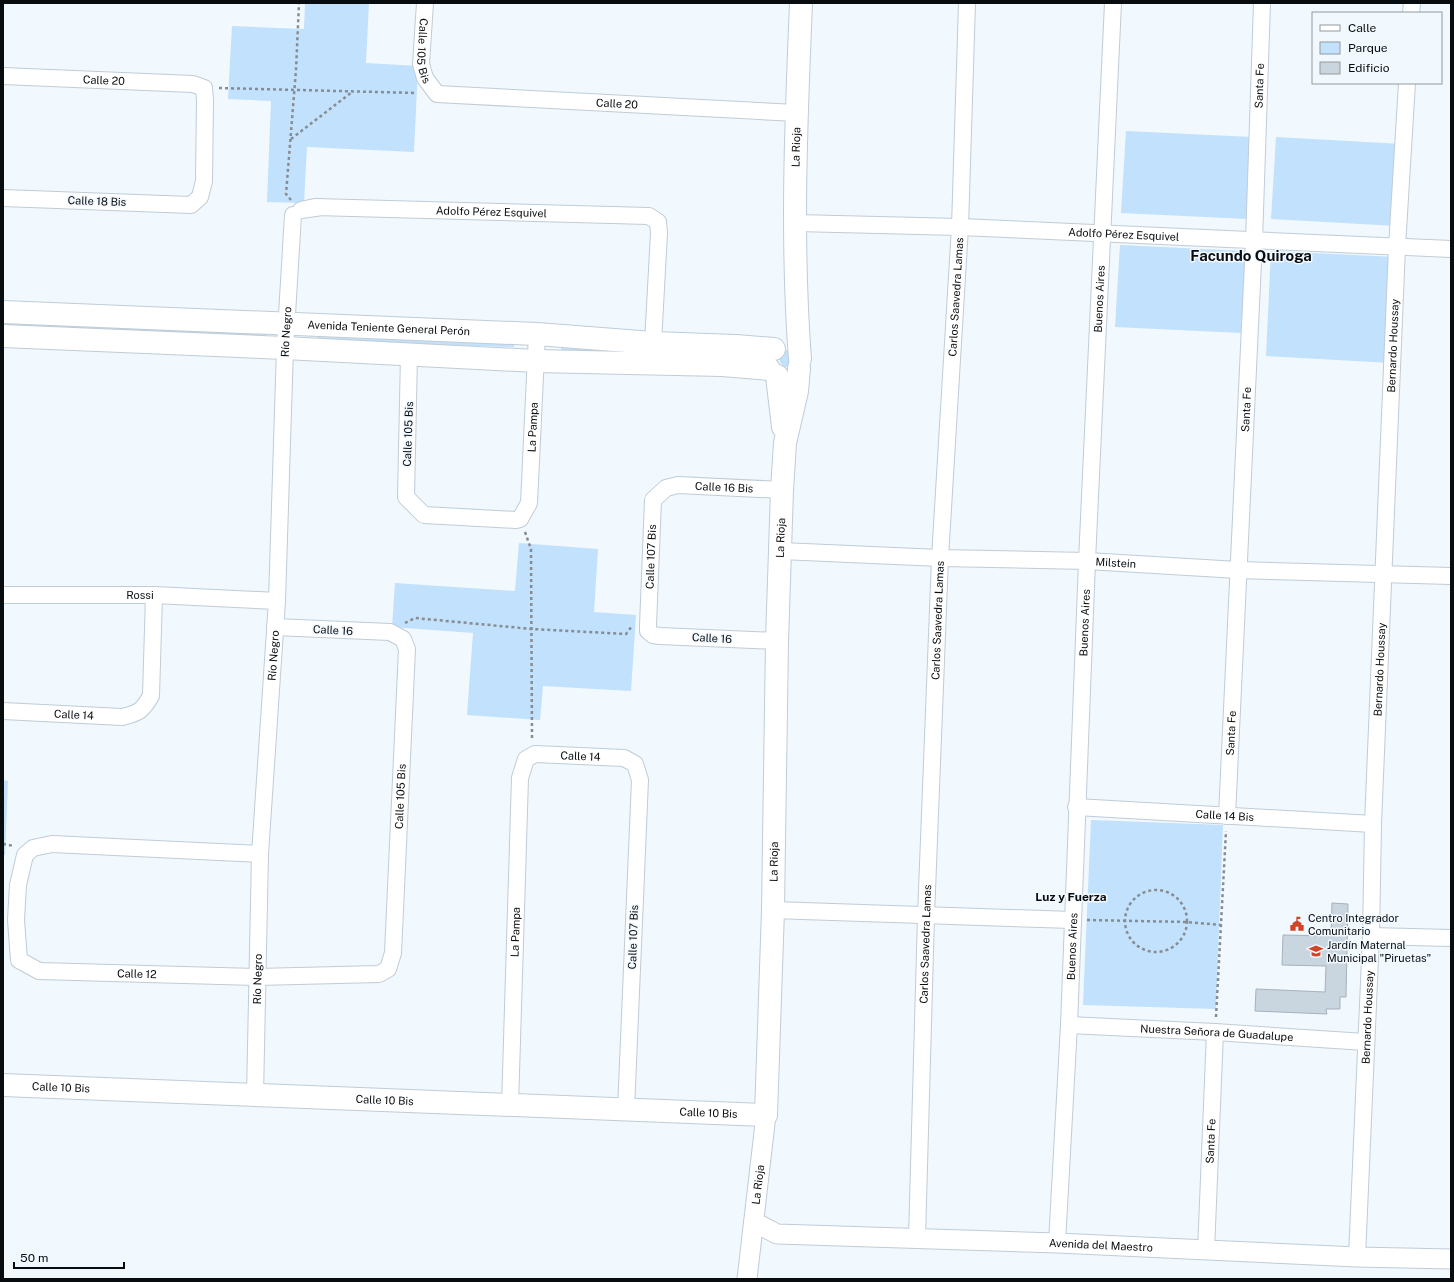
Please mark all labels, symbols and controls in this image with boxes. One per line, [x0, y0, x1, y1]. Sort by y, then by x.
legend [1312, 12, 1442, 84]
street label: Calle 105 Bis [415, 18, 433, 86]
text: Calle [1348, 21, 1377, 35]
text: Parque [1348, 41, 1388, 55]
text: Edificio [1348, 61, 1390, 75]
street label: Santa Fe [1252, 63, 1266, 109]
street label: Calle 20 [83, 73, 125, 87]
street label: Calle 20 [596, 96, 639, 111]
street label: La Rioja [789, 127, 802, 167]
street label: Calle 18 Bis [68, 194, 127, 208]
street label: Adolfo Pérez Esquivel [436, 204, 547, 219]
street label: Adolfo Pérez Esquivel [1068, 226, 1180, 243]
street label: Carlos Saavedra Lamas [946, 237, 965, 357]
district label: Facundo Quiroga [1190, 247, 1312, 264]
street label: Buenos Aires [1092, 265, 1107, 333]
street label: Bernardo Houssay [1385, 298, 1401, 393]
street label: Río Negro [279, 306, 293, 357]
street label: Avenida Teniente General Perón [307, 319, 470, 337]
street label: Santa Fe [1239, 387, 1253, 432]
street label: Calle 105 Bis [401, 401, 415, 467]
street label: La Pampa [525, 402, 540, 452]
street label: Calle 16 Bis [695, 480, 754, 495]
street label: La Rioja [774, 517, 787, 558]
street label: Calle 107 Bis [643, 524, 658, 589]
street label: Milstein [1095, 556, 1136, 570]
street label: Carlos Saavedra Lamas [929, 560, 946, 680]
street label: Buenos Aires [1077, 588, 1092, 657]
street label: Rossi [126, 589, 154, 601]
street label: Bernardo Houssay [1371, 622, 1387, 717]
street label: Calle 16 [313, 623, 353, 637]
street label: Río Negro [266, 630, 281, 681]
street label: Calle 16 [692, 631, 732, 645]
street label: Calle 14 [54, 708, 94, 722]
street label: Santa Fe [1224, 710, 1238, 756]
street label: Calle 14 [560, 749, 601, 763]
street label: Calle 105 Bis [393, 763, 408, 829]
street label: Calle 14 Bis [1195, 808, 1255, 823]
street label: La Rioja [767, 841, 780, 882]
street label: Carlos Saavedra Lamas [918, 884, 933, 1004]
district label: Luz y Fuerza [1035, 890, 1107, 904]
street label: Calle 107 Bis [626, 904, 640, 969]
street label: La Pampa [509, 907, 522, 957]
street label: Buenos Aires [1065, 912, 1079, 980]
place label: Centro Integrador Comunitario [1308, 912, 1399, 937]
public building icon: Centro Integrador Comunitario [1289, 916, 1305, 932]
place label: Jardín Maternal Municipal "Piruetas" [1327, 939, 1431, 964]
school or university icon: Jardín Maternal Municipal "Piruetas" [1308, 943, 1324, 959]
street label: Río Negro [251, 954, 264, 1004]
street label: Calle 12 [117, 967, 157, 980]
street label: Bernardo Houssay [1359, 970, 1376, 1064]
street label: Nuestra Señora de Guadalupe [1140, 1022, 1294, 1043]
street label: Calle 10 Bis [32, 1080, 91, 1094]
street label: Calle 10 Bis [355, 1093, 414, 1107]
street label: Calle 10 Bis [679, 1106, 738, 1120]
street label: Santa Fe [1204, 1118, 1217, 1164]
street label: La Rioja [750, 1164, 766, 1205]
street label: Avenida del Maestro [1049, 1237, 1153, 1253]
scale bar [14, 1244, 124, 1270]
text: 50 m [20, 1251, 48, 1265]

